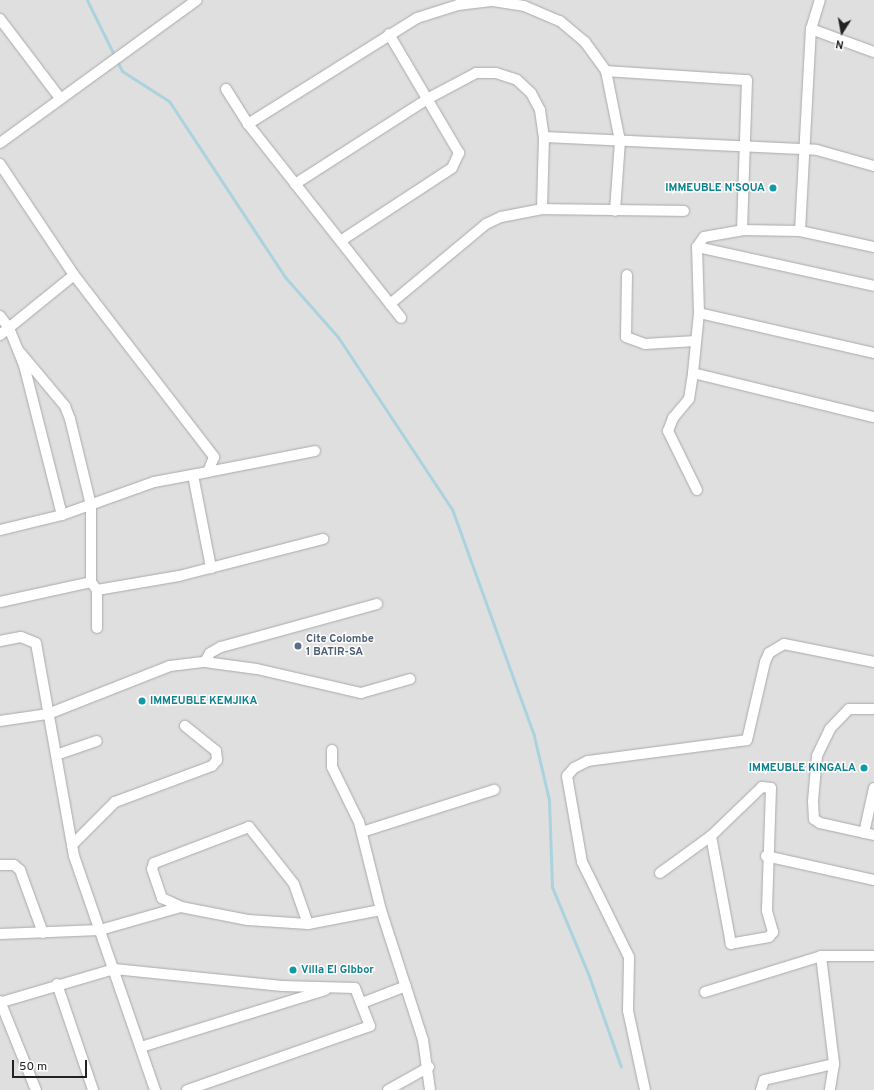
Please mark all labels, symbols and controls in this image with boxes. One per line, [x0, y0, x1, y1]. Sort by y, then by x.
north arrow [822, 12, 862, 52]
text: N [834, 36, 845, 51]
place label: IMMEUBLE N'SOUA [665, 181, 765, 195]
marker: IMMEUBLE N'SOUA [768, 183, 778, 193]
place label: Cite Colombe 1 BATIR-SA [306, 633, 374, 659]
marker: Cite Colombe 1 BATIR-SA [293, 641, 303, 651]
place label: IMMEUBLE KEMJIKA [150, 694, 257, 708]
marker: IMMEUBLE KEMJIKA [137, 696, 147, 706]
place label: IMMEUBLE KINGALA [749, 761, 856, 775]
marker: IMMEUBLE KINGALA [859, 763, 869, 773]
place label: Villa El GIbbor [301, 963, 374, 977]
marker: Villa El GIbbor [288, 965, 298, 975]
scale bar [14, 1052, 89, 1078]
text: 50 m [19, 1059, 47, 1075]

